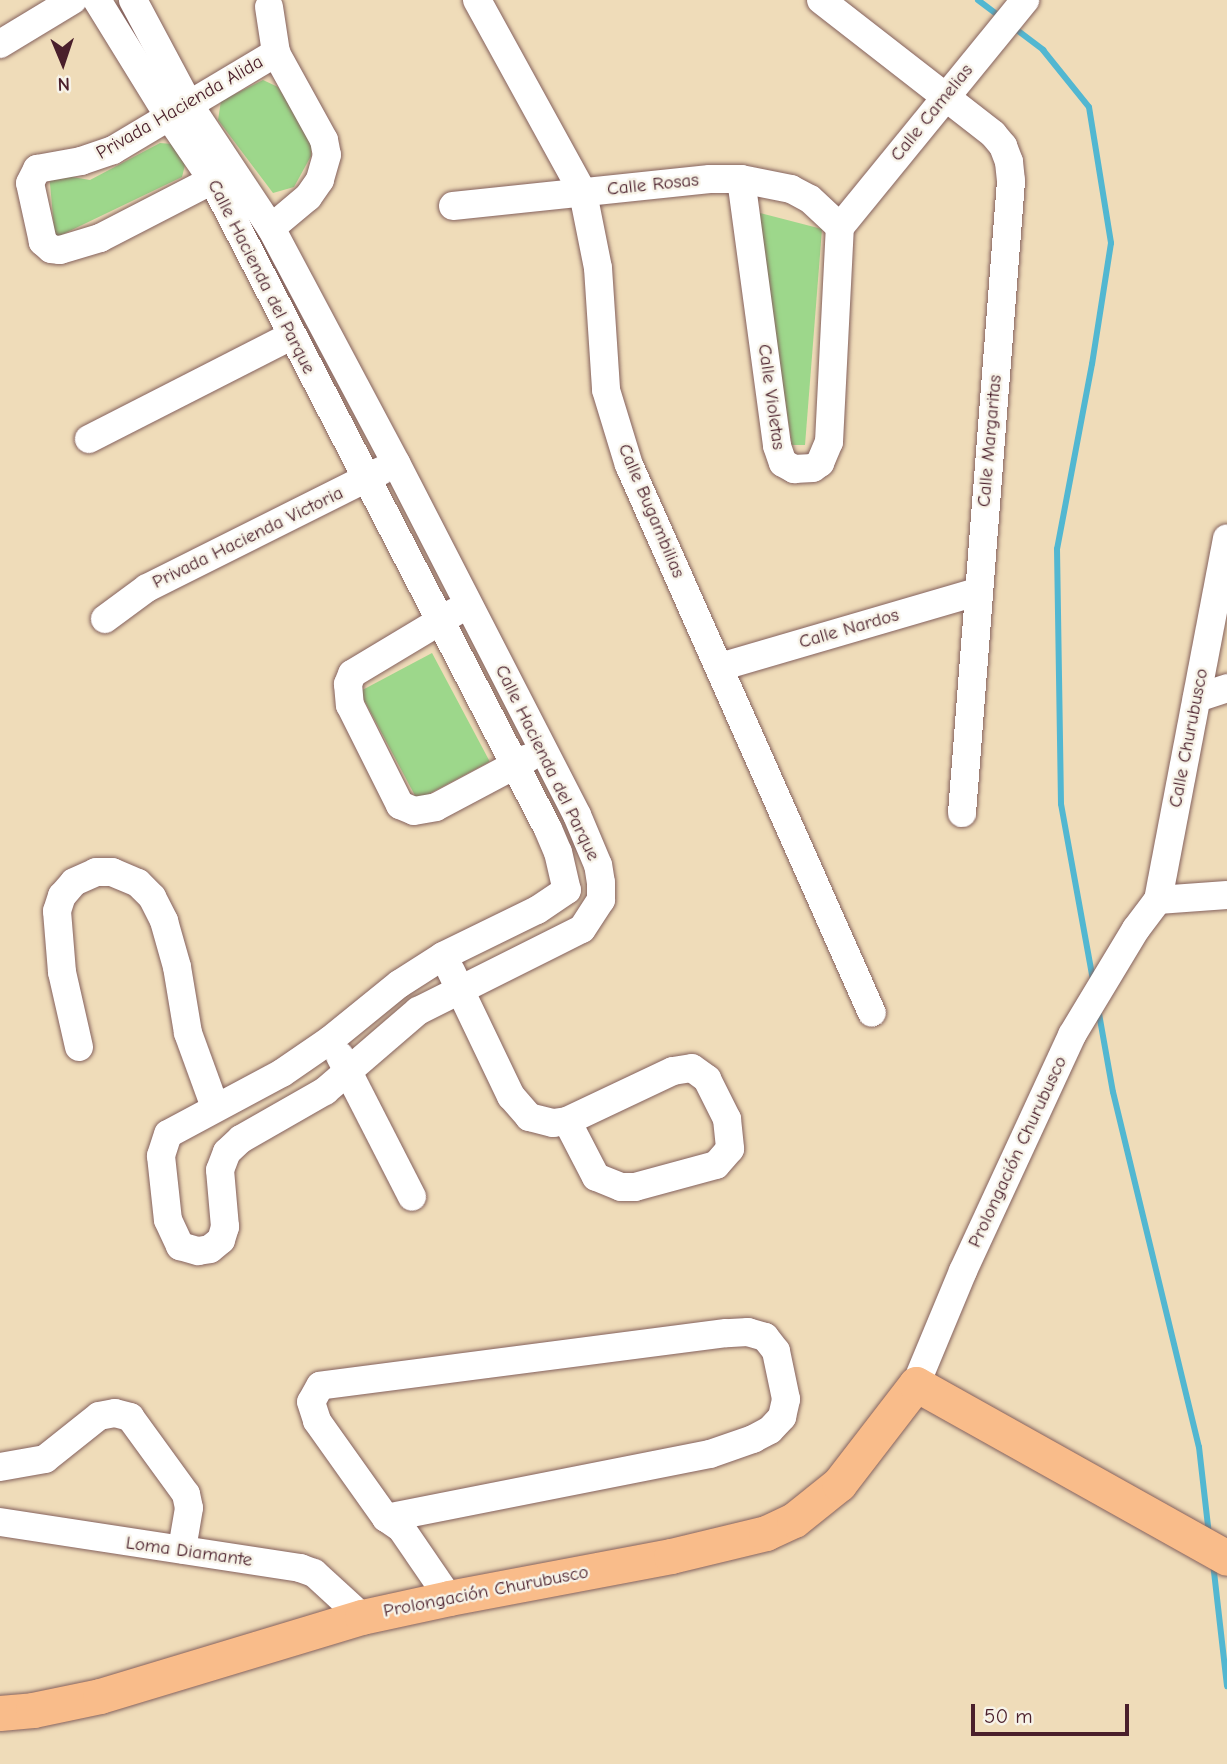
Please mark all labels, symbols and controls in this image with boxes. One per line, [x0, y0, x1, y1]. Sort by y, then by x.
north arrow [28, 28, 98, 98]
street label: Privada Hacienda Alida [93, 51, 267, 165]
street label: Calle Camelias [886, 60, 978, 166]
text: N [57, 73, 70, 95]
street label: Calle Rosas [606, 169, 700, 201]
street label: Calle Hacienda del Parque [202, 176, 320, 378]
street label: Calle Violetas [752, 343, 790, 451]
street label: Calle Margaritas [973, 374, 1007, 508]
street label: Calle Bugambilias [612, 441, 690, 581]
street label: Privada Hacienda Victoria [149, 482, 347, 594]
street label: Calle Nardos [796, 604, 902, 654]
street label: Calle Hacienda del Parque [490, 661, 604, 865]
street label: Calle Churubusco [1164, 666, 1214, 810]
street label: Prolongación Churubusco [964, 1053, 1072, 1251]
street label: Loma Diamante [124, 1532, 254, 1572]
street label: Prolongación Churubusco [381, 1561, 591, 1623]
scale bar [975, 1690, 1132, 1734]
text: 50 m [984, 1704, 1033, 1728]

